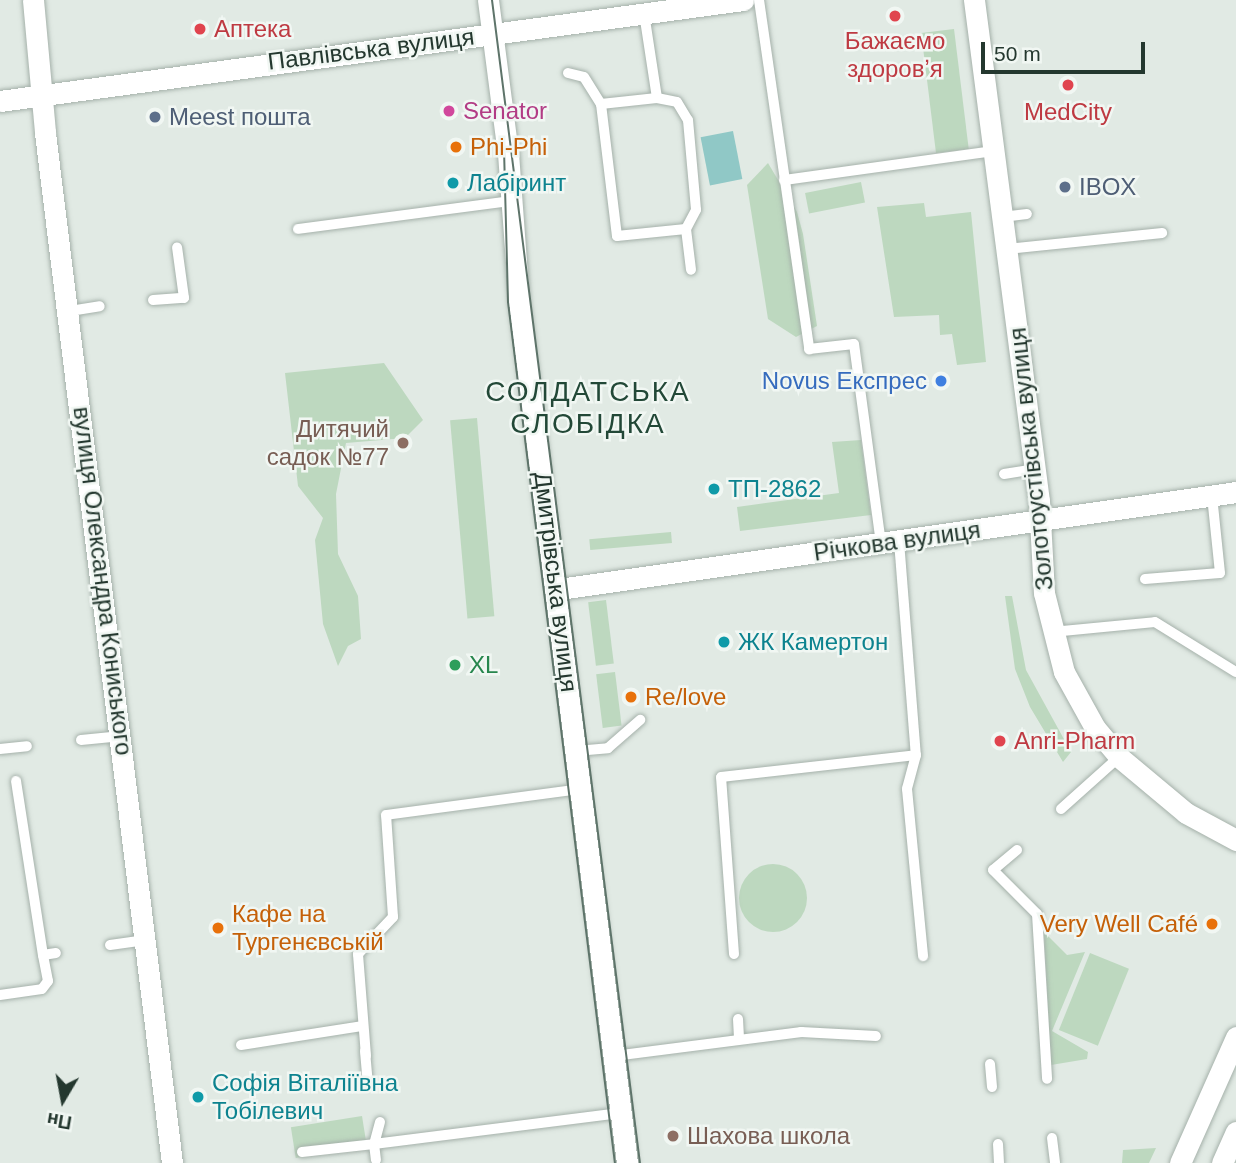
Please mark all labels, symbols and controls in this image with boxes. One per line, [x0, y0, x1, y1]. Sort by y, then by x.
marker: Бажаємо здоровʼя [887, 8, 903, 24]
place label: Аптека [214, 15, 291, 43]
marker: Аптека [192, 21, 208, 37]
street label: Павлівська вулиця [266, 22, 476, 76]
place label: Бажаємо здоровʼя [845, 27, 945, 83]
scale bar [984, 28, 1148, 72]
text: 50 m [994, 42, 1041, 65]
marker: MedCity [1058, 75, 1078, 95]
place label: Senator [463, 97, 547, 125]
place label: MedCity [1024, 98, 1112, 126]
place label: Meest пошта [169, 103, 311, 131]
marker: Senator [441, 103, 457, 119]
marker: Meest пошта [147, 109, 163, 125]
place label: Phi-Phi [470, 133, 547, 161]
marker: Phi-Phi [448, 139, 464, 155]
place label: Лабіринт [467, 169, 566, 197]
place label: IBOX [1079, 173, 1136, 201]
marker: Лабіринт [445, 175, 461, 191]
marker: IBOX [1057, 179, 1073, 195]
street label: Золотоустівська вулиця [1003, 326, 1059, 592]
place label: Novus Експрес [762, 367, 927, 395]
marker: Novus Експрес [933, 373, 949, 389]
district label: СОЛДАТСЬКА СЛОБІДКА [486, 375, 690, 441]
street label: вулиця Олександра Кониського [67, 405, 139, 757]
place label: Дитячий садок №77 [267, 415, 389, 471]
marker: Дитячий садок №77 [395, 435, 411, 451]
street label: Дмитрівська вулиця [528, 470, 584, 694]
place label: ТП-2862 [728, 475, 821, 503]
marker: ТП-2862 [706, 481, 722, 497]
street label: Річкова вулиця [812, 515, 982, 567]
place label: ЖК Камертон [738, 628, 888, 656]
marker: ЖК Камертон [716, 634, 732, 650]
place label: XL [469, 651, 498, 679]
marker: XL [447, 657, 463, 673]
place label: Re/love [645, 683, 726, 711]
marker: Re/love [623, 689, 639, 705]
place label: Anri-Pharm [1014, 727, 1135, 755]
marker: Anri-Pharm [992, 733, 1008, 749]
place label: Кафе на Тургенєвській [232, 900, 384, 956]
place label: Very Well Café [1040, 910, 1198, 938]
marker: Very Well Café [1204, 916, 1220, 932]
marker: Кафе на Тургенєвській [210, 920, 226, 936]
north arrow [28, 1065, 98, 1135]
place label: Софія Віталіївна Тобілевич [212, 1069, 398, 1125]
marker: Софія Віталіївна Тобілевич [190, 1089, 206, 1105]
text: Пн [45, 1109, 73, 1134]
place label: Шахова школа [687, 1122, 850, 1150]
marker: Шахова школа [665, 1128, 681, 1144]

